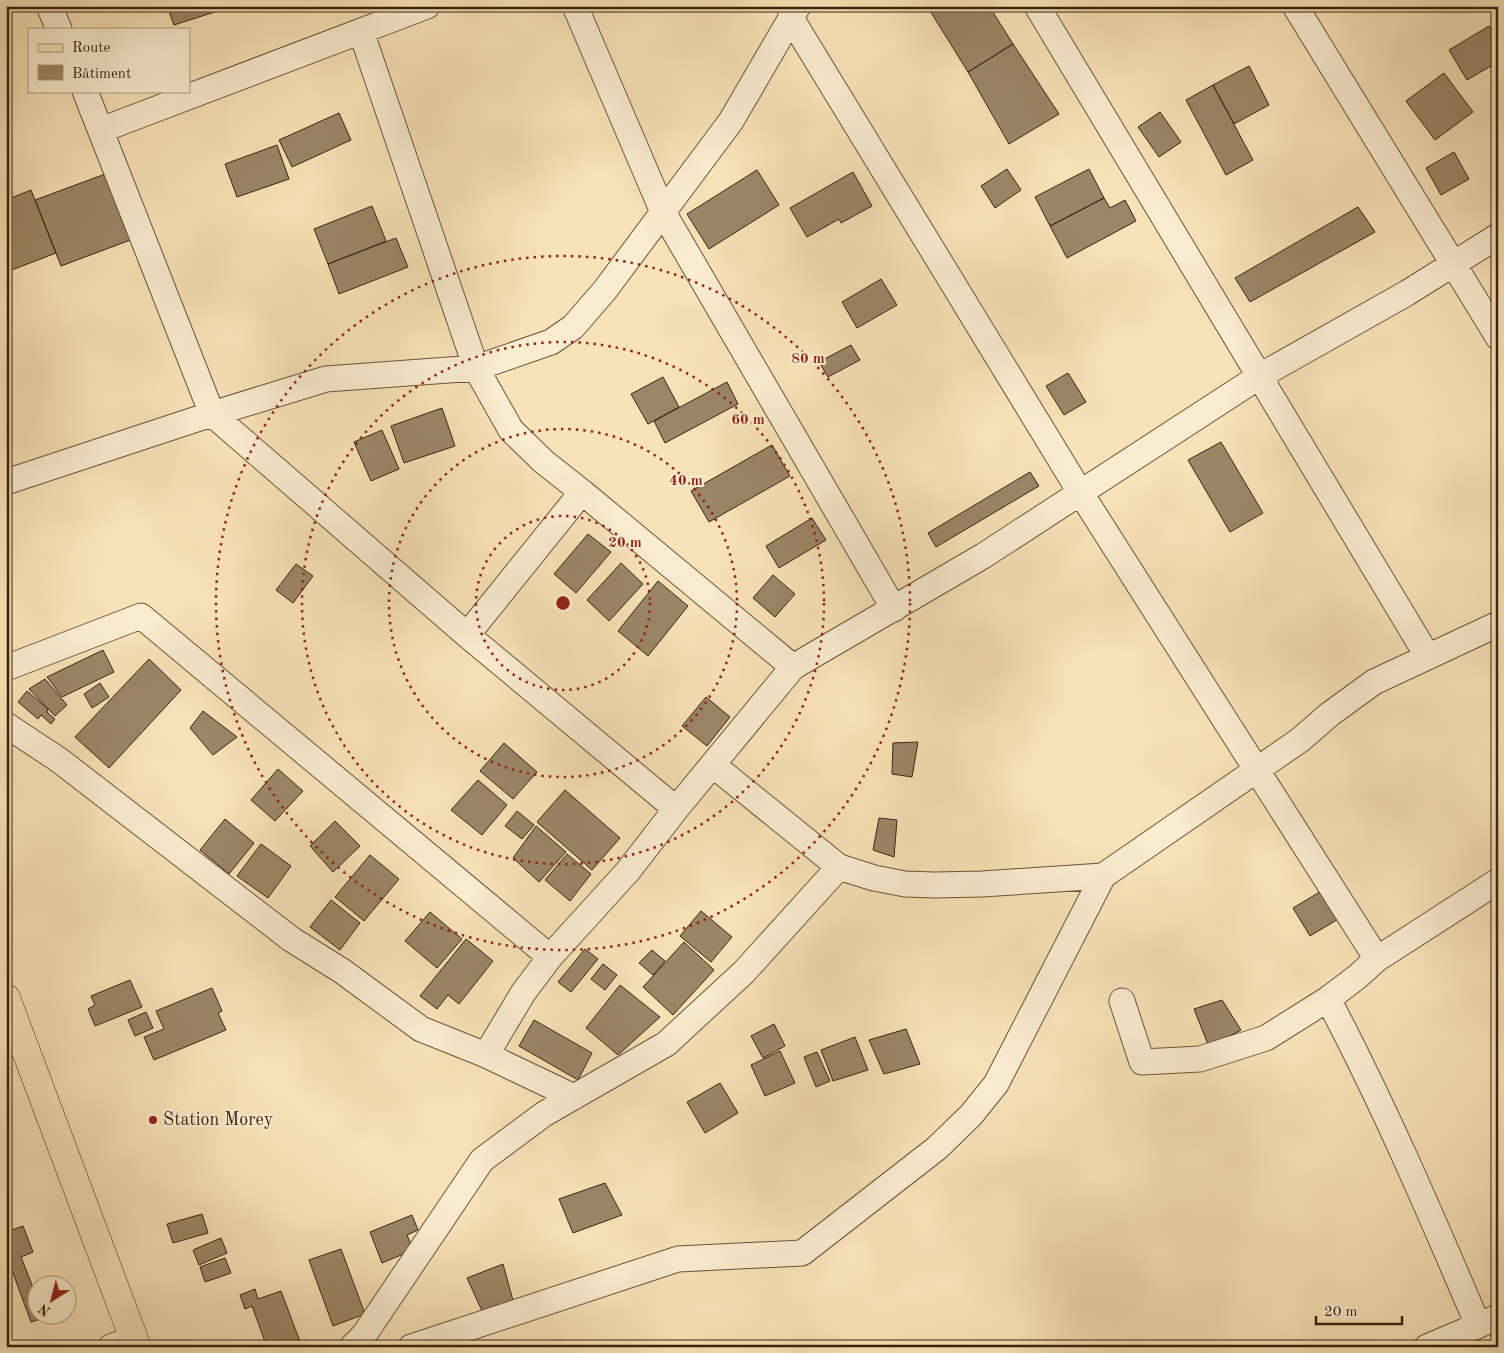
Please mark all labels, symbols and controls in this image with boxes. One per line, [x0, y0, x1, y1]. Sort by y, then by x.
legend [28, 28, 190, 92]
text: Route [72, 41, 110, 56]
text: Bâtiment [72, 67, 131, 82]
text: 80 m [791, 352, 825, 367]
text: 60 m [731, 413, 765, 428]
text: 40 m [669, 474, 703, 489]
text: 20 m [608, 536, 642, 551]
centre of rings [554, 594, 572, 612]
place label: Station Morey [163, 1111, 274, 1129]
marker: Station Morey [147, 1114, 159, 1126]
north arrow [28, 1276, 78, 1326]
scale bar [1316, 1293, 1403, 1325]
text: N [36, 1301, 53, 1319]
text: 20 m [1324, 1305, 1358, 1320]

